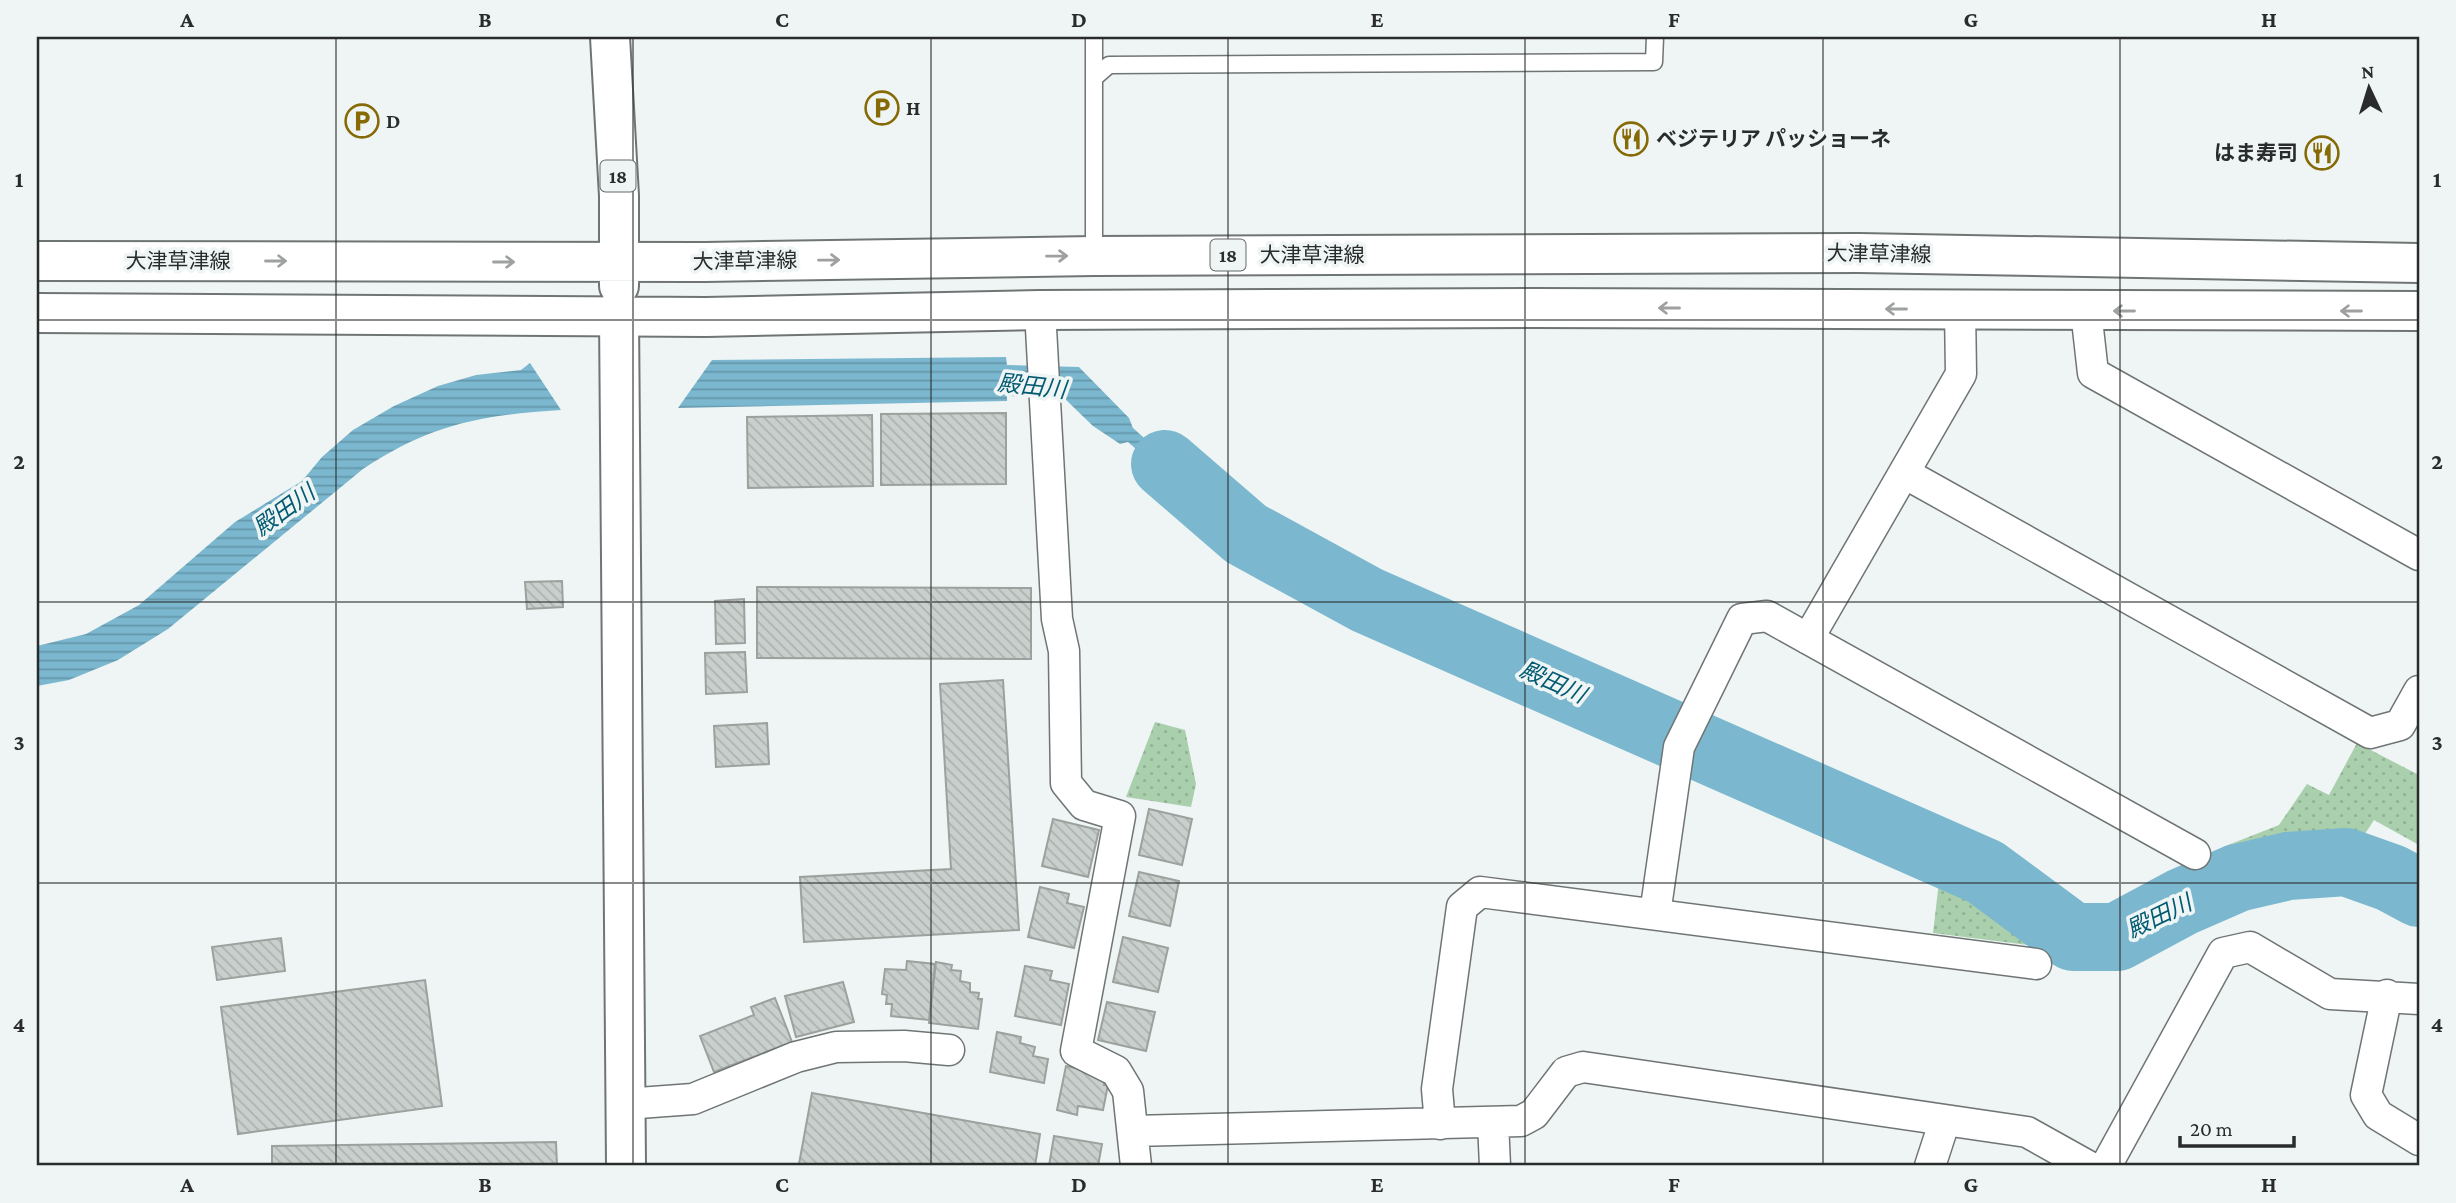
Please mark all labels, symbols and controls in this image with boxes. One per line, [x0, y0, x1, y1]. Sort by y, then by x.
text: A [179, 6, 194, 32]
text: B [478, 6, 492, 32]
text: C [775, 6, 789, 32]
text: D [1071, 6, 1087, 32]
text: E [1370, 6, 1384, 32]
text: F [1668, 6, 1680, 32]
text: G [1964, 6, 1979, 32]
text: H [2261, 6, 2277, 32]
north arrow [2334, 52, 2404, 122]
text: N [2361, 61, 2375, 82]
parking icon: H [863, 89, 901, 127]
place label: H [906, 96, 920, 120]
parking icon: D [343, 102, 381, 140]
place label: D [386, 109, 401, 133]
restaurant icon: ベジテリア パッショーネ [1612, 120, 1650, 158]
place label: ベジテリア パッショーネ [1656, 127, 1891, 151]
restaurant icon: はま寿司 [2303, 134, 2341, 172]
place label: はま寿司 [2214, 141, 2298, 165]
road number: 18 [600, 160, 636, 192]
text: 1 [15, 166, 24, 192]
text: 1 [2433, 166, 2442, 192]
road number: 18 [1210, 240, 1246, 270]
street label: 大津草津線 [1826, 241, 1932, 267]
street label: 大津草津線 [1260, 243, 1365, 267]
street label: 大津草津線 [692, 248, 798, 274]
street label: 大津草津線 [126, 249, 231, 273]
one-way arrow [1045, 249, 1068, 263]
one-way arrow [818, 253, 841, 267]
one-way arrow [265, 254, 288, 268]
one-way arrow [492, 255, 515, 269]
one-way arrow [1657, 301, 1680, 315]
one-way arrow [1885, 302, 1908, 316]
one-way arrow [2112, 304, 2135, 318]
one-way arrow [2340, 304, 2363, 318]
water label: 殿田川 [996, 369, 1071, 403]
text: 2 [13, 448, 25, 474]
text: 2 [2431, 448, 2443, 474]
water label: 殿田川 [248, 477, 322, 541]
water label: 殿田川 [1516, 656, 1593, 709]
text: 3 [13, 729, 25, 755]
text: 3 [2431, 729, 2443, 755]
water label: 殿田川 [2122, 888, 2198, 943]
text: 4 [13, 1011, 25, 1037]
text: 4 [2431, 1011, 2443, 1037]
scale bar [2180, 1105, 2293, 1149]
text: 20 m [2190, 1117, 2233, 1141]
text: A [179, 1171, 194, 1197]
text: B [478, 1171, 492, 1197]
text: C [775, 1171, 789, 1197]
text: D [1071, 1171, 1087, 1197]
text: E [1370, 1171, 1384, 1197]
text: F [1668, 1171, 1680, 1197]
text: G [1964, 1171, 1979, 1197]
text: H [2261, 1171, 2277, 1197]

